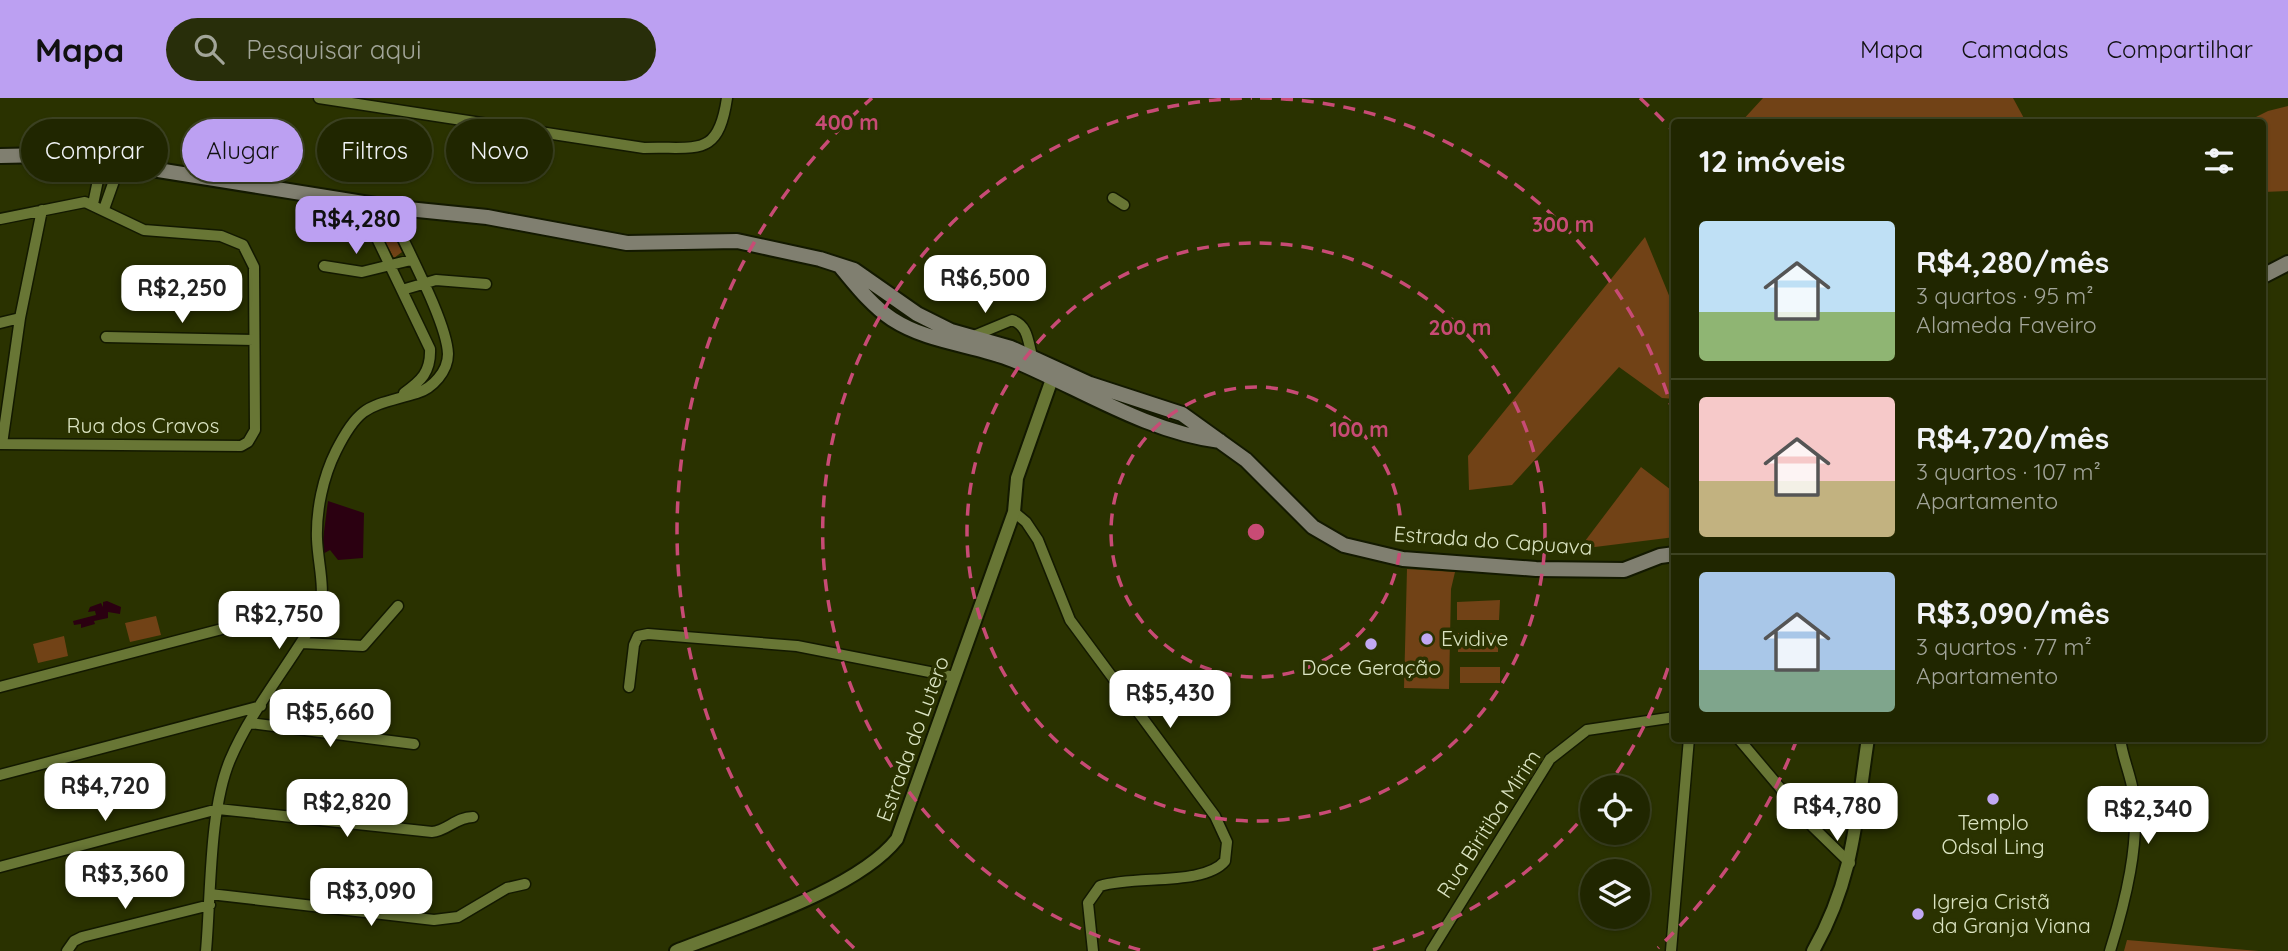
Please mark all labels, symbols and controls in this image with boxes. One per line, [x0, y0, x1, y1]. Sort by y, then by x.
search box [166, 18, 656, 81]
text: Mapa [35, 29, 124, 70]
icon: search [190, 30, 228, 68]
text: Pesquisar aqui [246, 33, 422, 66]
text: Mapa [1860, 34, 1923, 64]
text: Camadas [1961, 34, 2068, 64]
text: Compartilhar [2106, 34, 2253, 64]
text: 400 m [815, 109, 879, 135]
chip: Comprar [21, 119, 168, 182]
chip: Alugar [182, 119, 303, 182]
chip: Filtros [317, 119, 432, 182]
chip: Novo [446, 119, 553, 182]
text: 12 imóveis [1699, 142, 1845, 180]
icon: filters [2200, 142, 2238, 180]
pin: R$4,280 [291, 197, 421, 256]
text: R$4,280 [311, 204, 401, 233]
text: 300 m [1532, 211, 1594, 237]
text: R$4,280/mês [1916, 243, 2109, 281]
icon: home [1755, 249, 1839, 333]
pin: R$6,500 [920, 256, 1050, 315]
text: R$6,500 [940, 263, 1030, 292]
pin: R$2,250 [117, 266, 247, 325]
text: R$2,250 [137, 273, 227, 302]
text: 3 quartos · 95 m² [1916, 281, 2093, 310]
text: Alameda Faveiro [1916, 310, 2097, 339]
text: 200 m [1429, 314, 1491, 340]
street label: Rua dos Cravos [67, 412, 219, 438]
text: 100 m [1329, 416, 1389, 442]
text: R$4,720/mês [1916, 419, 2109, 457]
icon: home [1755, 425, 1839, 509]
text: 3 quartos · 107 m² [1916, 457, 2101, 486]
text: Apartamento [1916, 486, 2058, 515]
centre of rings [1244, 520, 1268, 544]
street label: Estrada do Capuava [1393, 520, 1593, 560]
pin: R$2,750 [214, 592, 344, 651]
text: R$3,090/mês [1916, 594, 2110, 632]
text: R$2,750 [235, 599, 323, 628]
icon: home [1755, 600, 1839, 684]
place label: Evidive [1441, 625, 1508, 651]
marker: Evidive [1419, 631, 1435, 647]
text: 3 quartos · 77 m² [1916, 632, 2092, 661]
marker: Doce Geração [1363, 636, 1379, 652]
street label: Estrada do Lutero [870, 652, 954, 825]
place label: Doce Geração [1301, 654, 1441, 680]
text: Apartamento [1916, 661, 2058, 690]
pin: R$5,430 [1105, 670, 1235, 730]
text: R$5,430 [1125, 678, 1215, 707]
pin: R$5,660 [265, 690, 395, 749]
text: R$5,660 [286, 697, 374, 726]
street label: Rua Biritiba Mirim [1431, 744, 1546, 902]
pin: R$4,720 [40, 764, 170, 823]
text: R$4,720 [60, 771, 150, 800]
map controls [1580, 775, 1650, 929]
button: locate [1580, 775, 1650, 845]
pin: R$2,820 [282, 780, 412, 839]
pin: R$4,780 [1772, 784, 1902, 843]
pin: R$2,340 [2083, 786, 2213, 846]
text: R$2,820 [303, 787, 391, 816]
text: R$4,780 [1793, 791, 1881, 820]
marker: Templo Odsal Ling [1985, 791, 2001, 807]
text: R$2,340 [2104, 794, 2192, 823]
place label: Templo Odsal Ling [1941, 809, 2045, 859]
pin: R$3,360 [60, 852, 190, 911]
text: R$3,360 [81, 859, 169, 888]
button: layers [1580, 859, 1650, 929]
pin: R$3,090 [306, 868, 436, 928]
text: R$3,090 [326, 876, 416, 905]
place label: Igreja Cristã da Granja Viana [1932, 888, 2091, 938]
marker: Igreja Cristã da Granja Viana [1910, 906, 1926, 922]

